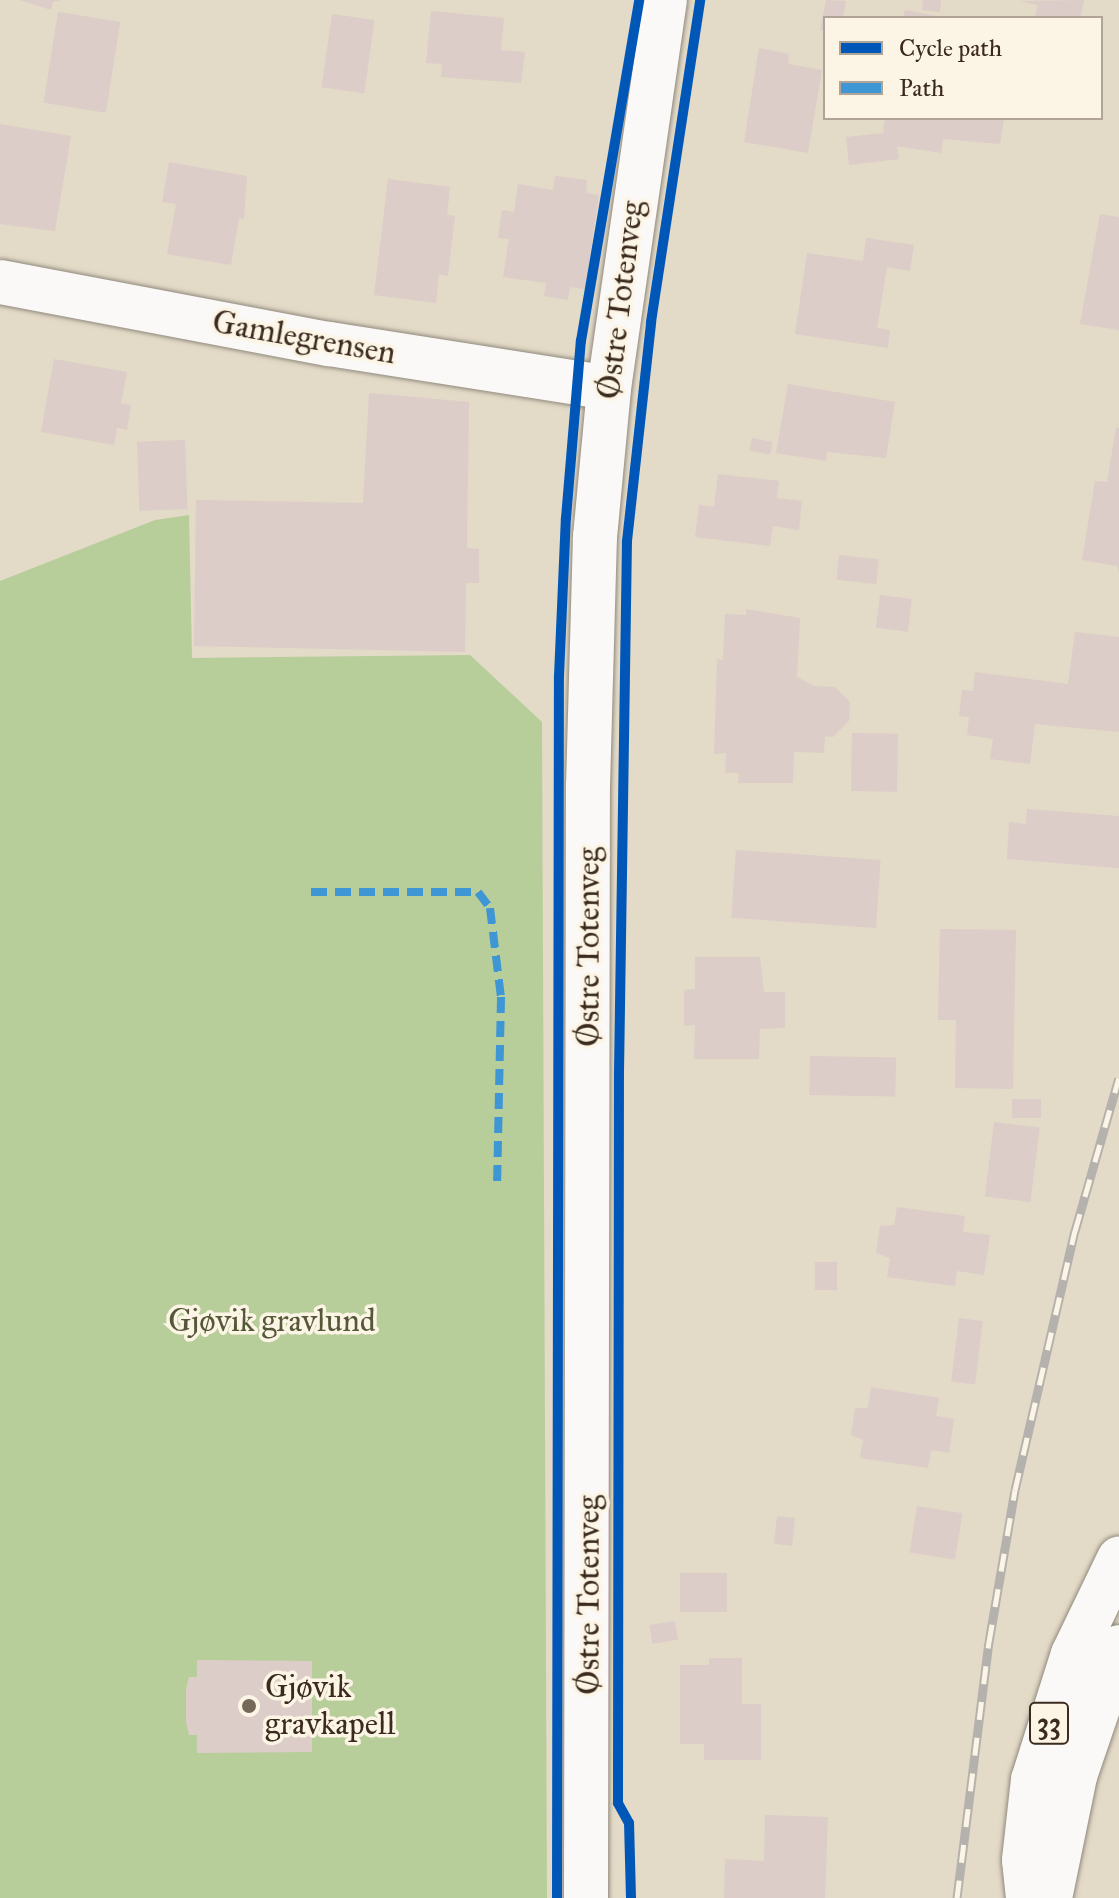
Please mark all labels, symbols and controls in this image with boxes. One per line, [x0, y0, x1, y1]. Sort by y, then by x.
legend [823, 16, 1103, 120]
text: Cycle path [899, 33, 1002, 63]
text: Path [899, 73, 944, 103]
street label: Østre Totenveg [590, 199, 652, 401]
street label: Gamlegrensen [209, 303, 399, 373]
street label: Østre Totenveg [570, 847, 608, 1047]
park label: Gjøvik gravlund [168, 1302, 376, 1340]
street label: Østre Totenveg [570, 1495, 608, 1695]
place label: Gjøvik gravkapell [265, 1669, 395, 1744]
marker: Gjøvik gravkapell [240, 1697, 258, 1715]
road number: 33 [1029, 1697, 1069, 1749]

